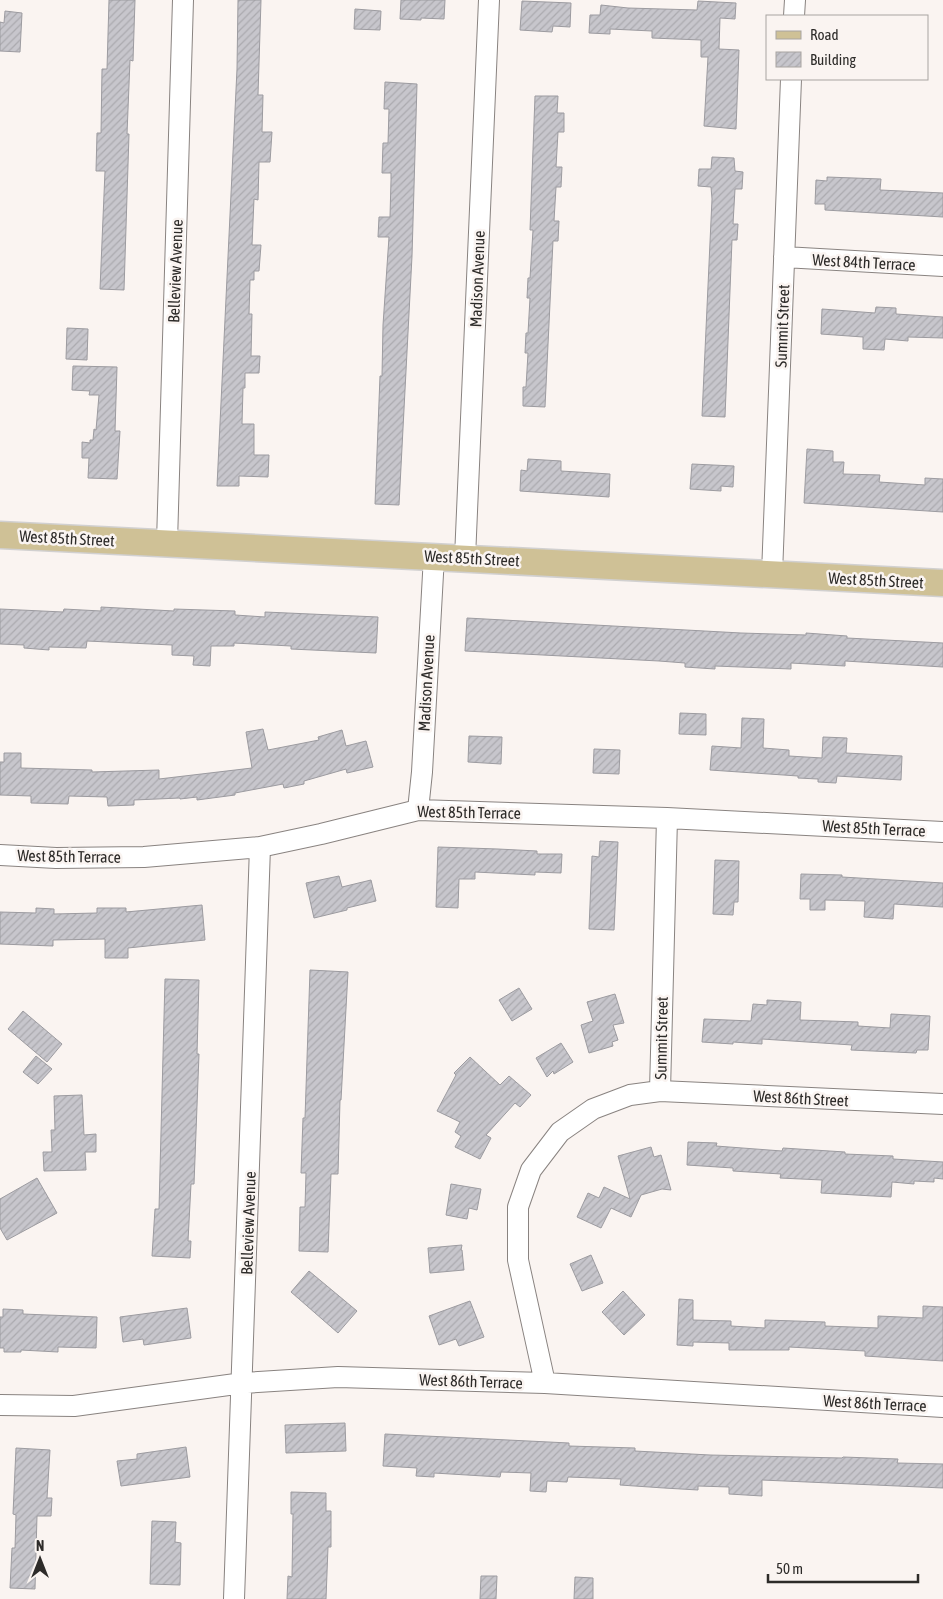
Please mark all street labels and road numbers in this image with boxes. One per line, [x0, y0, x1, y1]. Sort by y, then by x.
street label: Belleview Avenue [164, 219, 186, 323]
street label: Madison Avenue [466, 230, 488, 328]
street label: West 84th Terrace [812, 250, 916, 274]
street label: Summit Street [772, 284, 792, 368]
street label: West 85th Street [19, 527, 116, 550]
street label: West 85th Street [424, 547, 521, 570]
street label: West 85th Street [828, 569, 925, 592]
street label: Madison Avenue [414, 634, 438, 732]
street label: West 85th Terrace [417, 802, 521, 822]
street label: West 85th Terrace [822, 816, 926, 840]
street label: West 85th Terrace [17, 846, 121, 866]
street label: Summit Street [651, 996, 671, 1080]
street label: West 86th Street [753, 1087, 850, 1110]
street label: Belleview Avenue [237, 1171, 259, 1275]
street label: West 86th Terrace [419, 1370, 523, 1392]
street label: West 86th Terrace [823, 1391, 927, 1415]

